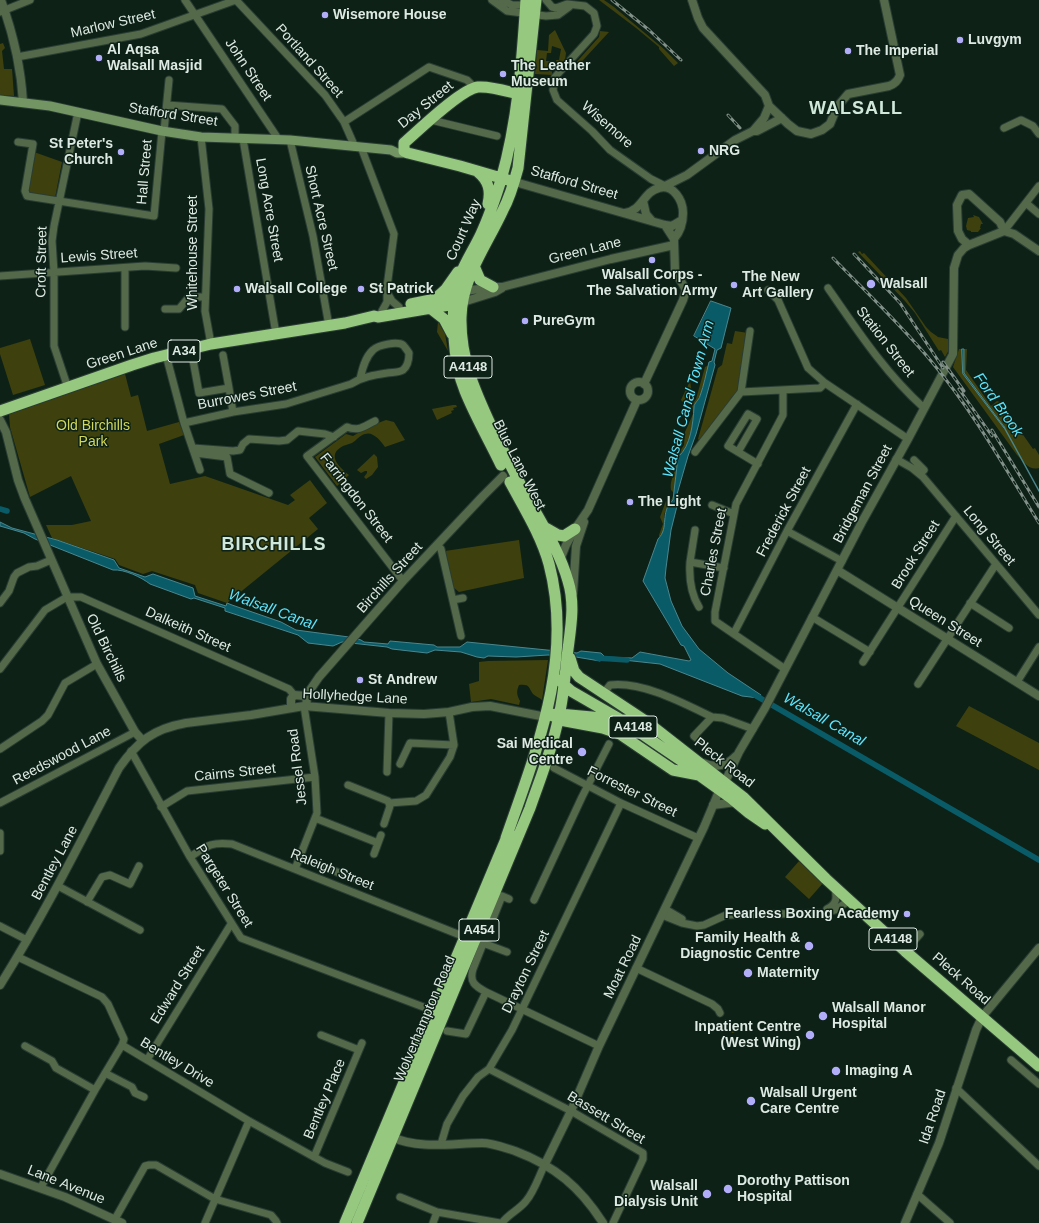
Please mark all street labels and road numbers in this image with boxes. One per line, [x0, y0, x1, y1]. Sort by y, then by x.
street label: Marlow Street [69, 6, 157, 42]
street label: Portland Street [272, 21, 346, 101]
street label: John Street [221, 36, 275, 104]
street label: Day Street [395, 78, 457, 132]
street label: Wisemore [578, 98, 636, 152]
street label: Stafford Street [127, 100, 219, 130]
street label: Hall Street [134, 139, 156, 205]
street label: Long Acre Street [252, 157, 286, 263]
street label: Stafford Street [528, 163, 620, 203]
street label: Short Acre Street [301, 164, 341, 272]
street label: Whitehouse Street [185, 195, 201, 311]
street label: Court Way [443, 197, 485, 263]
street label: Croft Street [33, 226, 51, 298]
street label: Green Lane [547, 234, 623, 268]
street label: Lewis Street [60, 245, 138, 267]
street label: Station Street [852, 303, 918, 381]
street label: Green Lane [84, 335, 160, 373]
road number: A34 [168, 340, 200, 362]
road number: A4148 [444, 356, 492, 378]
street label: Burrowes Street [196, 378, 298, 414]
street label: Blue Lane West [489, 417, 549, 513]
street label: Bridgeman Street [830, 442, 896, 546]
street label: Farringdon Street [316, 450, 396, 546]
street label: Frederick Street [753, 464, 815, 560]
street label: Long Street [959, 503, 1019, 569]
street label: Charles Street [697, 506, 731, 598]
street label: Brook Street [888, 518, 944, 592]
street label: Birchills Street [354, 539, 426, 617]
street label: Queen Street [905, 593, 985, 651]
street label: Dalkeith Street [143, 604, 233, 656]
street label: Old Birchills [82, 611, 130, 685]
street label: Hollyhedge Lane [302, 686, 408, 708]
road number: A4148 [609, 716, 657, 738]
street label: Reedswood Lane [10, 723, 114, 789]
street label: Jessel Road [285, 728, 311, 806]
street label: Pleck Road [691, 734, 757, 792]
street label: Cairns Street [193, 760, 277, 786]
street label: Forrester Street [584, 763, 680, 821]
street label: Bentley Lane [28, 823, 82, 903]
street label: Pargeter Street [192, 841, 256, 931]
street label: Raleigh Street [288, 846, 376, 894]
road number: A454 [459, 919, 499, 941]
street label: Drayton Street [499, 928, 553, 1016]
road number: A4148 [869, 928, 917, 950]
street label: Moat Road [600, 933, 646, 1001]
street label: Edward Street [147, 943, 209, 1027]
street label: Pleck Road [928, 949, 994, 1009]
street label: Wolverhampton Road [391, 954, 459, 1084]
street label: Bentley Drive [137, 1034, 217, 1092]
street label: Bentley Place [301, 1056, 349, 1142]
street label: Ida Road [916, 1087, 950, 1147]
street label: Bassett Street [564, 1088, 648, 1148]
street label: Lane Avenue [25, 1162, 107, 1208]

